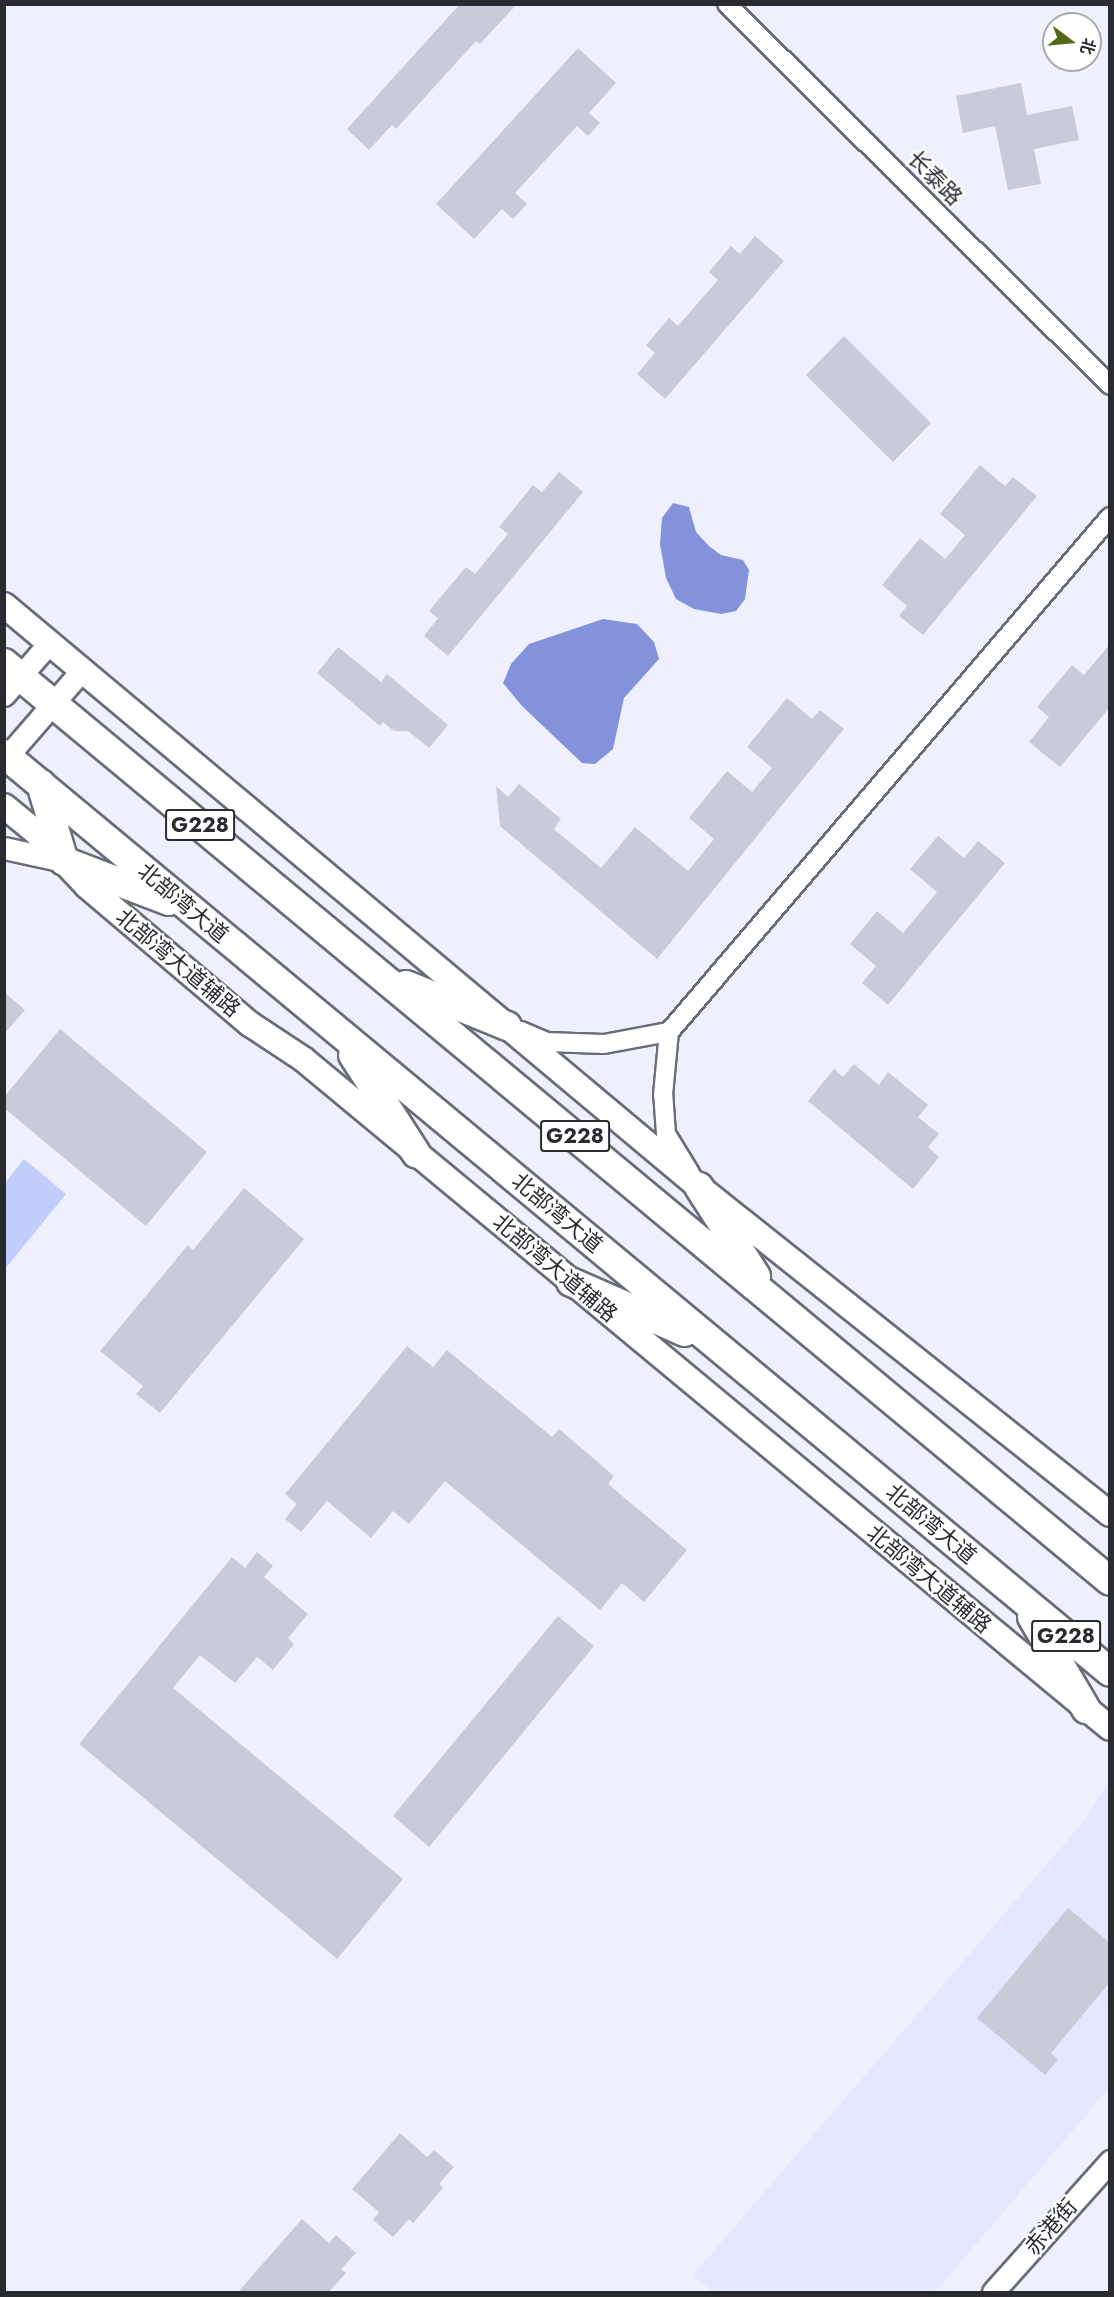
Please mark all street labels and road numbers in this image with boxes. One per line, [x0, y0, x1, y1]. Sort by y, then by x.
street label: 长泰路 [902, 145, 968, 211]
road number: G228 [164, 807, 236, 843]
street label: 北部湾大道 [132, 858, 234, 948]
street label: 北部湾大道辅路 [111, 903, 245, 1023]
road number: G228 [539, 1118, 611, 1154]
street label: 北部湾大道 [506, 1168, 608, 1258]
street label: 北部湾大道辅路 [488, 1208, 622, 1328]
street label: 北部湾大道 [880, 1479, 982, 1569]
street label: 北部湾大道辅路 [862, 1519, 996, 1639]
road number: G228 [1030, 1618, 1102, 1654]
street label: 赤港街 [1019, 2193, 1083, 2261]

